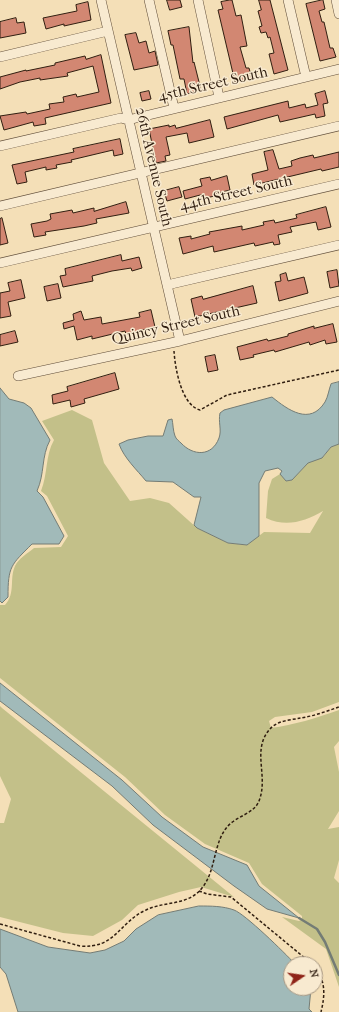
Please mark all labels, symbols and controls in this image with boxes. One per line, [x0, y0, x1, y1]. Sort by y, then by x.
street label: 45th Street South [156, 64, 270, 106]
street label: 26th Avenue South [131, 106, 175, 228]
street label: 44th Street South [178, 172, 294, 216]
street label: Quincy Street South [110, 302, 242, 350]
north arrow [283, 956, 323, 996]
text: N [307, 968, 321, 979]

